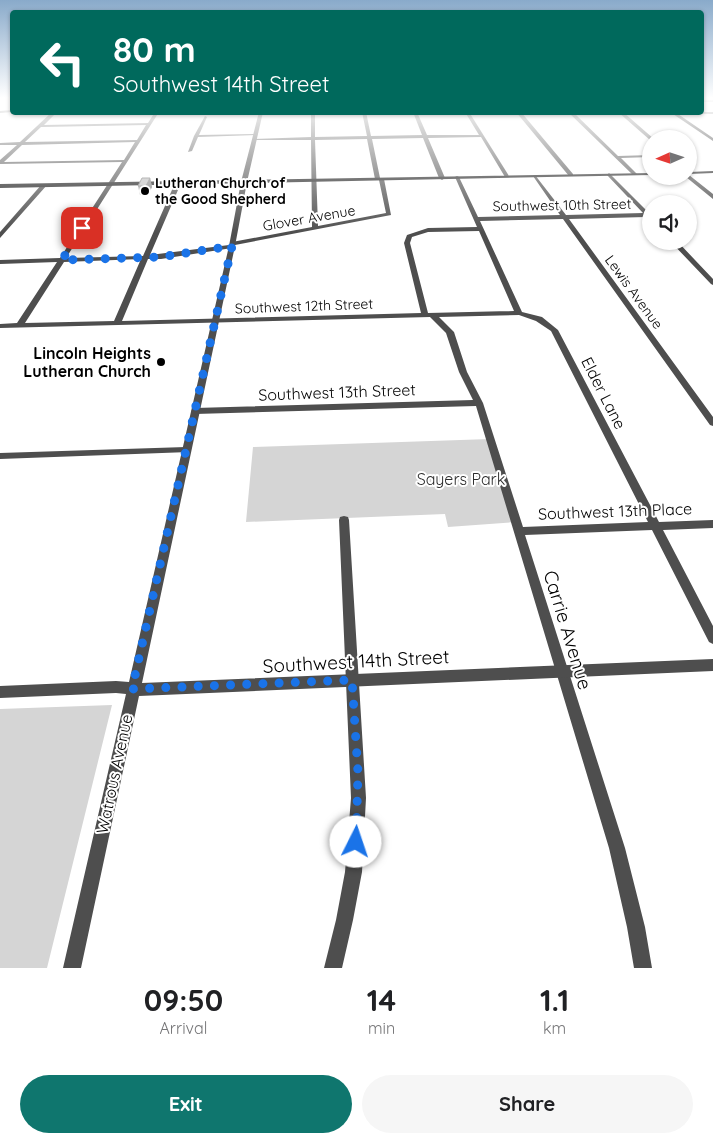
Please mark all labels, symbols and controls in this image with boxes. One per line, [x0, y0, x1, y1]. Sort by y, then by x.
text: 80 m [113, 27, 196, 71]
icon: left [30, 30, 95, 95]
text: Southwest 14th Street [113, 70, 329, 98]
north arrow [642, 130, 698, 185]
map controls [642, 130, 697, 250]
place label: Lutheran Church of the Good Shepherd [155, 174, 286, 208]
marker: Lutheran Church of the Good Shepherd [139, 185, 151, 197]
street label: Southwest 10th Street [492, 195, 632, 215]
button: sound [642, 195, 697, 250]
street label: Glover Avenue [261, 201, 357, 235]
pin [61, 207, 103, 249]
icon: arrive [68, 214, 96, 242]
street label: Lewis Avenue [601, 251, 667, 333]
street label: Southwest 12th Street [235, 295, 374, 317]
place label: Lincoln Heights Lutheran Church [23, 343, 151, 381]
street label: Elder Lane [577, 354, 631, 432]
marker: Lincoln Heights Lutheran Church [155, 356, 167, 368]
street label: Southwest 13th Street [258, 379, 416, 405]
park label: Sayers Park [417, 469, 505, 489]
street label: Southwest 13th Place [538, 498, 692, 524]
street label: Carrie Avenue [538, 567, 598, 693]
street label: Southwest 14th Street [262, 644, 450, 678]
street label: Watrous Avenue [92, 712, 136, 836]
position arrow [329, 815, 381, 867]
text: 09:50 [144, 981, 223, 1019]
text: 14 [367, 981, 396, 1019]
text: 1.1 [540, 981, 569, 1019]
text: Arrival [159, 1018, 207, 1038]
text: min [368, 1018, 395, 1038]
text: km [543, 1018, 566, 1038]
button: Exit [20, 1075, 352, 1133]
button: Share [362, 1075, 693, 1133]

